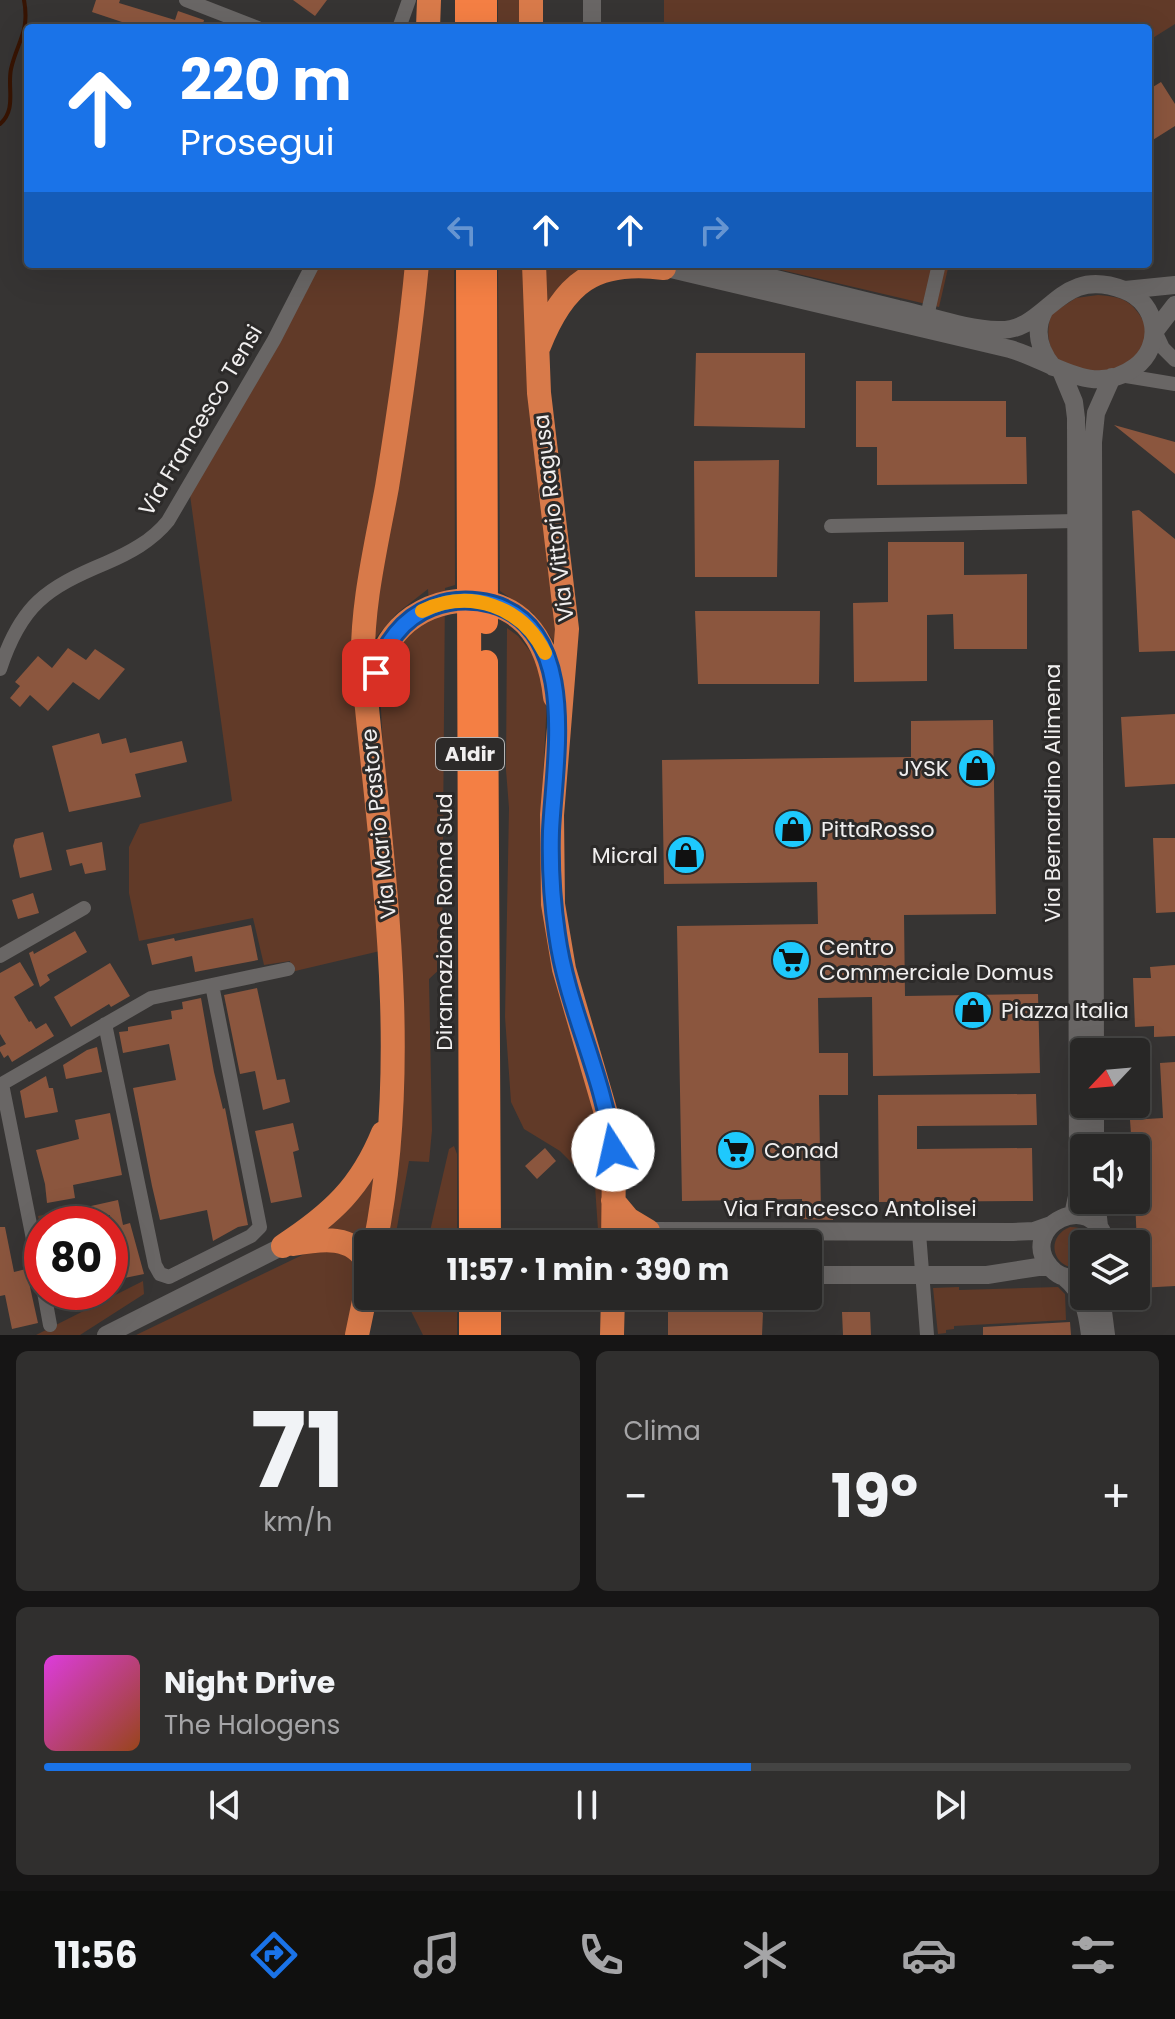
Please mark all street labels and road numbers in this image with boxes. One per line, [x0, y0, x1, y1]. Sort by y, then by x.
street label: Via Francesco Tensi [131, 319, 270, 521]
street label: Via Vittorio Ragusa [525, 413, 582, 623]
street label: Via Bernardino Alimena [1037, 664, 1068, 922]
street label: Via Mario Pastore [353, 727, 404, 921]
road number: A1dir [436, 738, 504, 770]
street label: Diramazione Roma Sud [429, 793, 460, 1051]
street label: Via Francesco Antolisei [723, 1193, 977, 1224]

